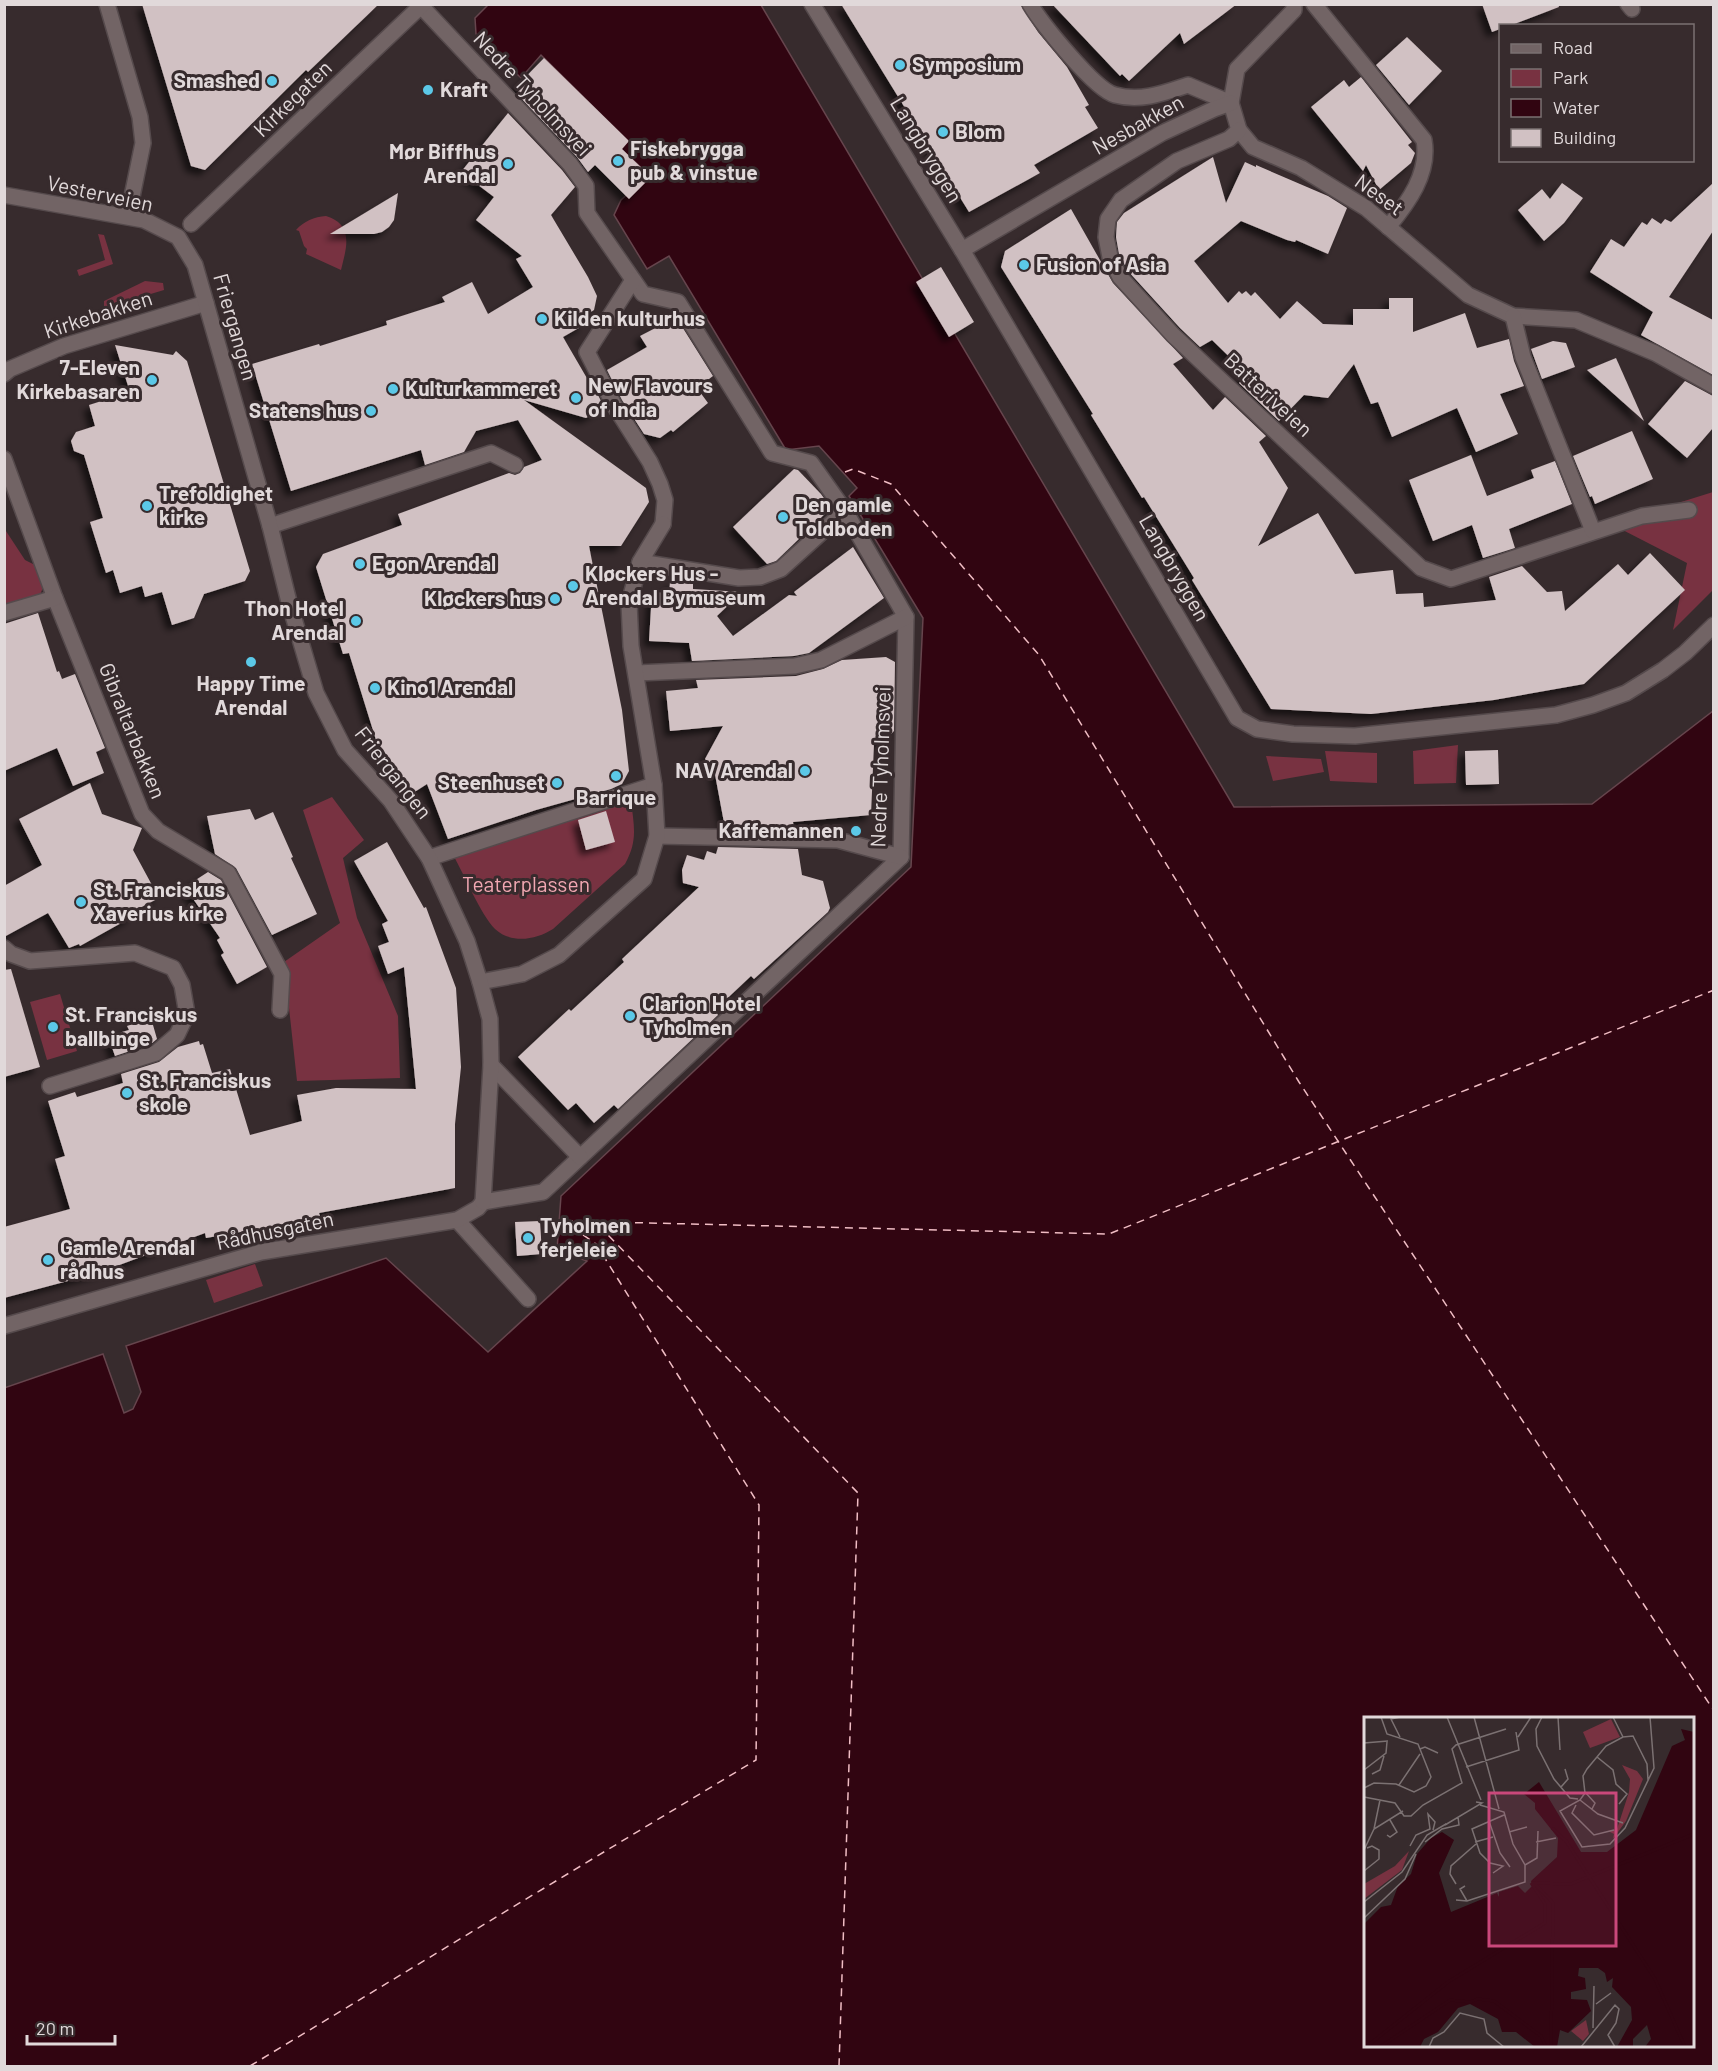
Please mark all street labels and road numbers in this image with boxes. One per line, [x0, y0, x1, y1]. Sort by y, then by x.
street label: Nedre Tyholmsvei [469, 26, 597, 160]
street label: Kirkegaten [248, 55, 336, 141]
street label: Nesbakken [1087, 88, 1187, 159]
street label: Langbryggen [886, 92, 969, 207]
street label: Neset [1351, 168, 1409, 220]
street label: Vesterveien [45, 169, 156, 216]
street label: Friergangen [209, 270, 264, 383]
street label: Kirkebakken [40, 284, 155, 343]
street label: Batteriveien [1220, 347, 1318, 441]
street label: Langbryggen [1135, 509, 1216, 625]
street label: Gibraltarbakken [95, 659, 172, 802]
street label: Nedre Tyholmsvei [864, 686, 895, 848]
street label: Friergangen [350, 721, 438, 823]
street label: Rådhusgaten [214, 1205, 336, 1254]

